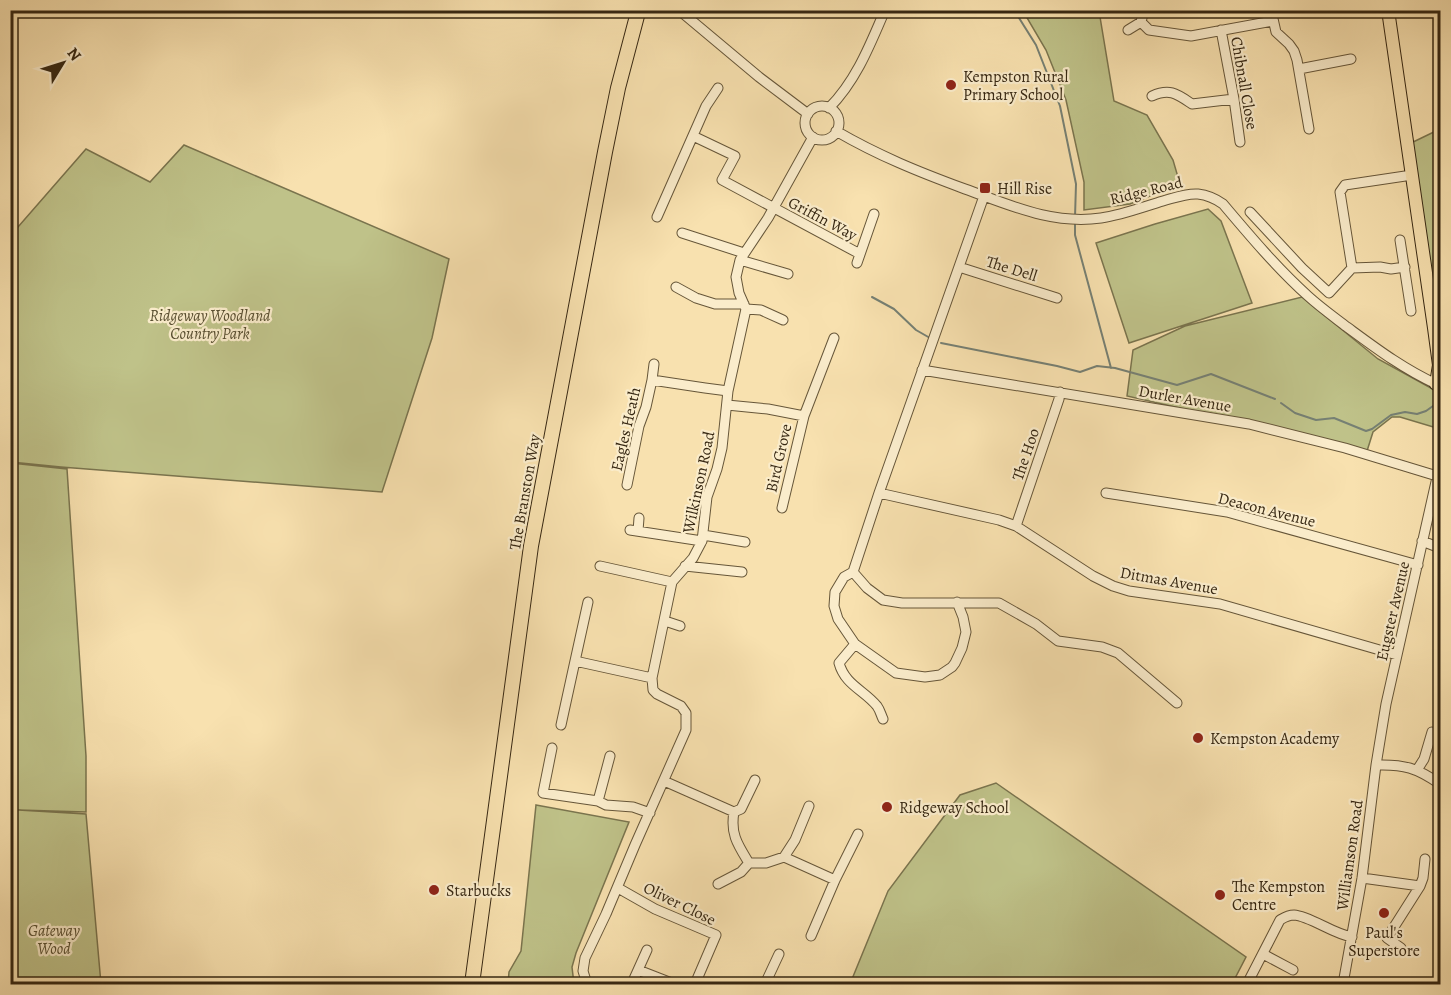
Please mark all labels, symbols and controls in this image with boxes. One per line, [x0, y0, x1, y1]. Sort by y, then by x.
north arrow [33, 33, 93, 93]
street label: Chibnall Close [1225, 35, 1263, 131]
text: N [62, 43, 87, 66]
place label: Kempston Rural Primary School [963, 66, 1068, 106]
marker: Kempston Rural Primary School [944, 78, 958, 92]
street label: Ridge Road [1107, 171, 1185, 211]
place label: Hill Rise [997, 178, 1052, 200]
marker: Hill Rise [978, 181, 992, 195]
street label: Griffin Way [784, 192, 862, 247]
street label: The Dell [983, 251, 1040, 287]
park label: Ridgeway Woodland Country Park [149, 305, 271, 345]
street label: Durler Avenue [1137, 380, 1233, 418]
street label: Eagles Heath [606, 385, 646, 473]
street label: Bird Grove [760, 422, 798, 495]
street label: The Hoo [1007, 425, 1045, 483]
street label: Wilkinson Road [677, 429, 721, 536]
street label: The Branston Way [504, 432, 546, 552]
street label: Deacon Avenue [1216, 487, 1318, 533]
street label: Eugster Avenue [1371, 559, 1415, 663]
street label: Ditmas Avenue [1118, 562, 1220, 600]
place label: Kempston Academy [1210, 728, 1340, 750]
marker: Kempston Academy [1191, 731, 1205, 745]
place label: Ridgeway School [899, 797, 1009, 819]
street label: Williamson Road [1331, 798, 1369, 913]
marker: Ridgeway School [880, 800, 894, 814]
place label: The Kempston Centre [1232, 876, 1325, 916]
street label: Oliver Close [640, 877, 720, 931]
place label: Starbucks [446, 880, 511, 902]
marker: Starbucks [427, 883, 441, 897]
marker: The Kempston Centre [1213, 888, 1227, 902]
marker: Paul's Superstore [1377, 906, 1391, 920]
park label: Gateway Wood [28, 920, 80, 960]
place label: Paul's Superstore [1348, 922, 1420, 962]

